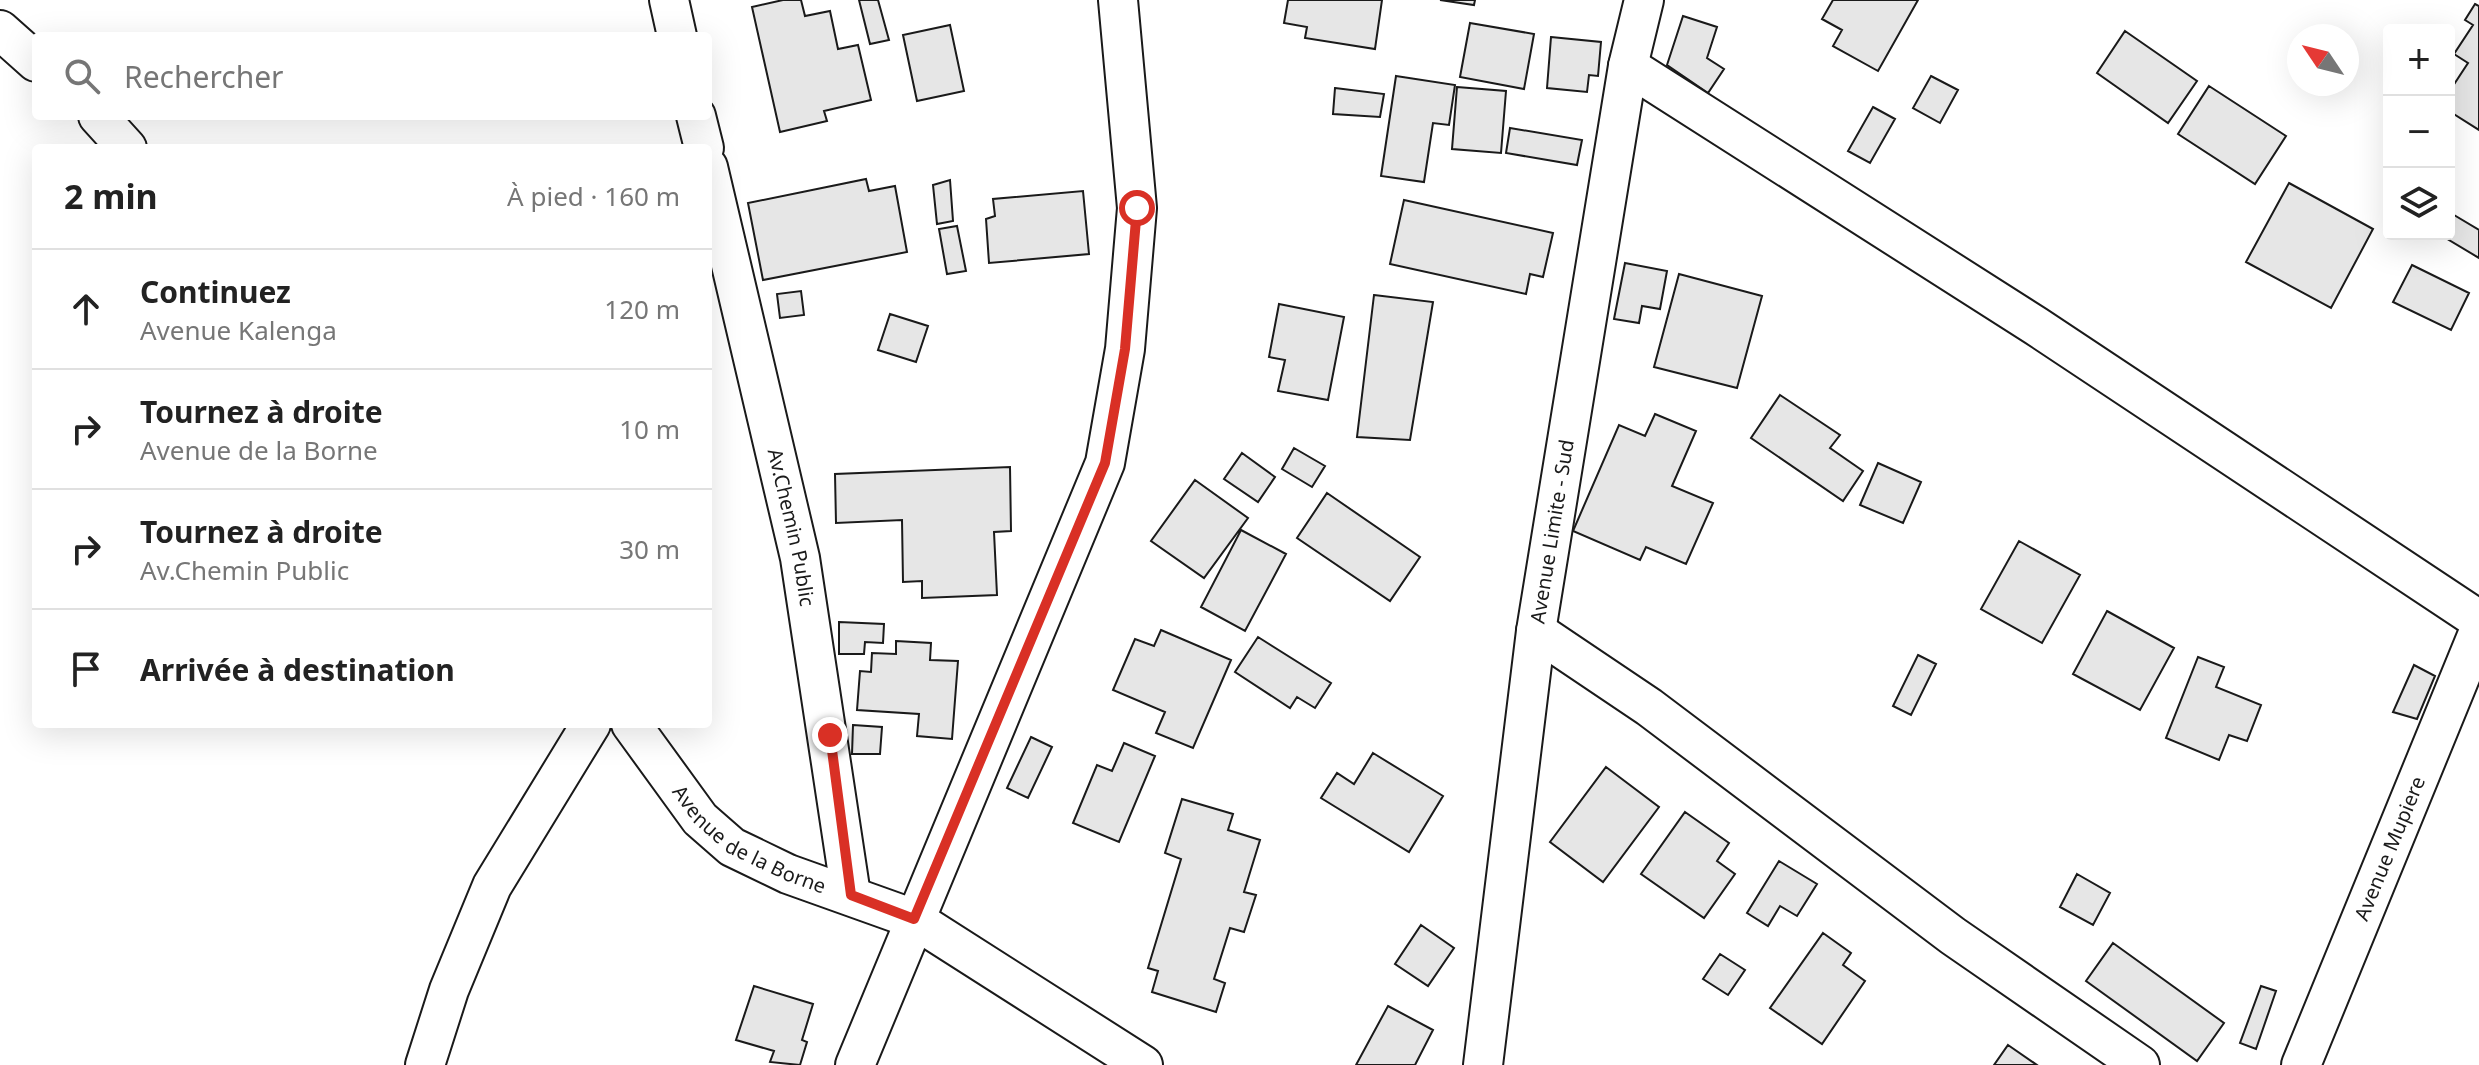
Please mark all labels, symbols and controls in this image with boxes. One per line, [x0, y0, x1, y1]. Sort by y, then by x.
north arrow [2287, 24, 2359, 96]
map controls [2383, 24, 2455, 240]
button: + [2383, 24, 2455, 96]
search box [32, 32, 712, 120]
icon: search [60, 54, 104, 98]
text: Rechercher [124, 56, 283, 97]
button: − [2383, 96, 2455, 168]
button: layers [2383, 168, 2455, 240]
text: 2 min [64, 173, 158, 219]
text: À pied · 160 m [507, 178, 680, 214]
route start [1119, 190, 1155, 226]
text: Continuez [140, 271, 291, 312]
icon: ahead [64, 287, 108, 331]
text: 120 m [604, 291, 680, 327]
text: Avenue Kalenga [140, 312, 337, 348]
text: Tournez à droite [140, 391, 383, 432]
icon: right [64, 407, 108, 451]
text: 10 m [619, 411, 680, 447]
text: Avenue de la Borne [140, 432, 378, 468]
street label: Avenue Limite - Sud [1523, 437, 1580, 625]
street label: Av.Chemin Public [762, 446, 821, 608]
text: Tournez à droite [140, 511, 383, 552]
icon: right [64, 527, 108, 571]
text: 30 m [619, 531, 680, 567]
text: Av.Chemin Public [140, 552, 349, 588]
icon: arrive [64, 647, 108, 691]
text: Arrivée à destination [140, 649, 455, 690]
route end [812, 717, 848, 753]
street label: Avenue Mupiere [2348, 772, 2431, 925]
street label: Avenue de la Borne [667, 779, 830, 899]

